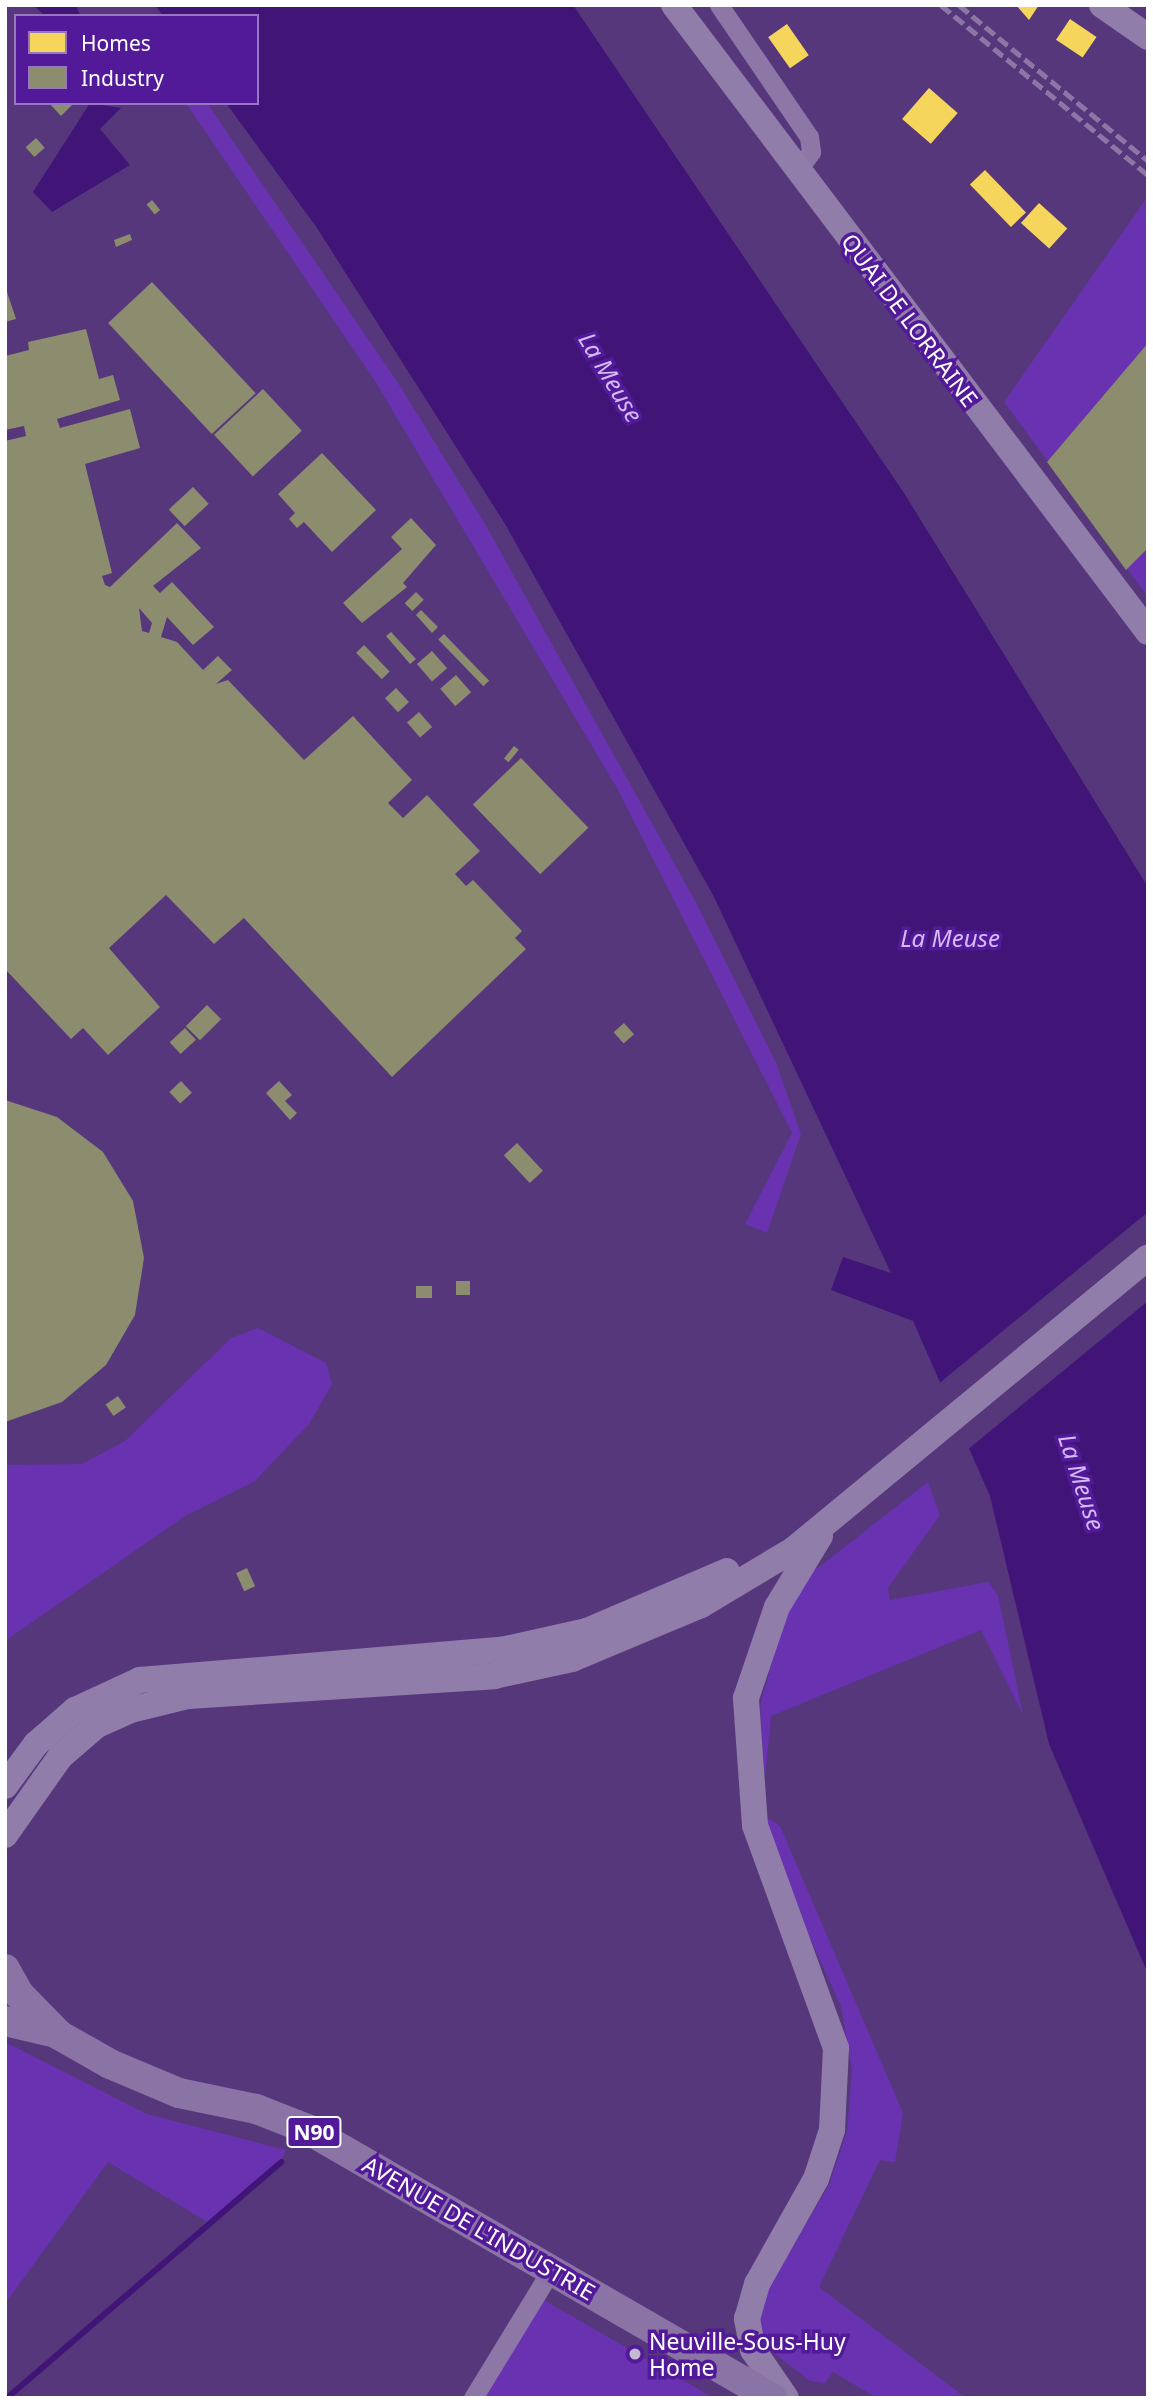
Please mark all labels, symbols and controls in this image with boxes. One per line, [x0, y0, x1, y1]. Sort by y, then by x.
legend [14, 14, 259, 105]
text: Homes [81, 29, 151, 57]
text: Industry [81, 64, 164, 92]
street label: QUAI DE LORRAINE [836, 228, 984, 412]
water label: La Meuse [573, 327, 649, 427]
water label: La Meuse [900, 924, 1000, 952]
water label: La Meuse [1053, 1430, 1111, 1534]
road number: N90 [286, 2114, 342, 2150]
street label: AVENUE DE L'INDUSTRIE [358, 2150, 600, 2306]
place label: Neuville-Sous-Huy Home [649, 2327, 846, 2381]
marker: Neuville-Sous-Huy Home [627, 2346, 643, 2362]

